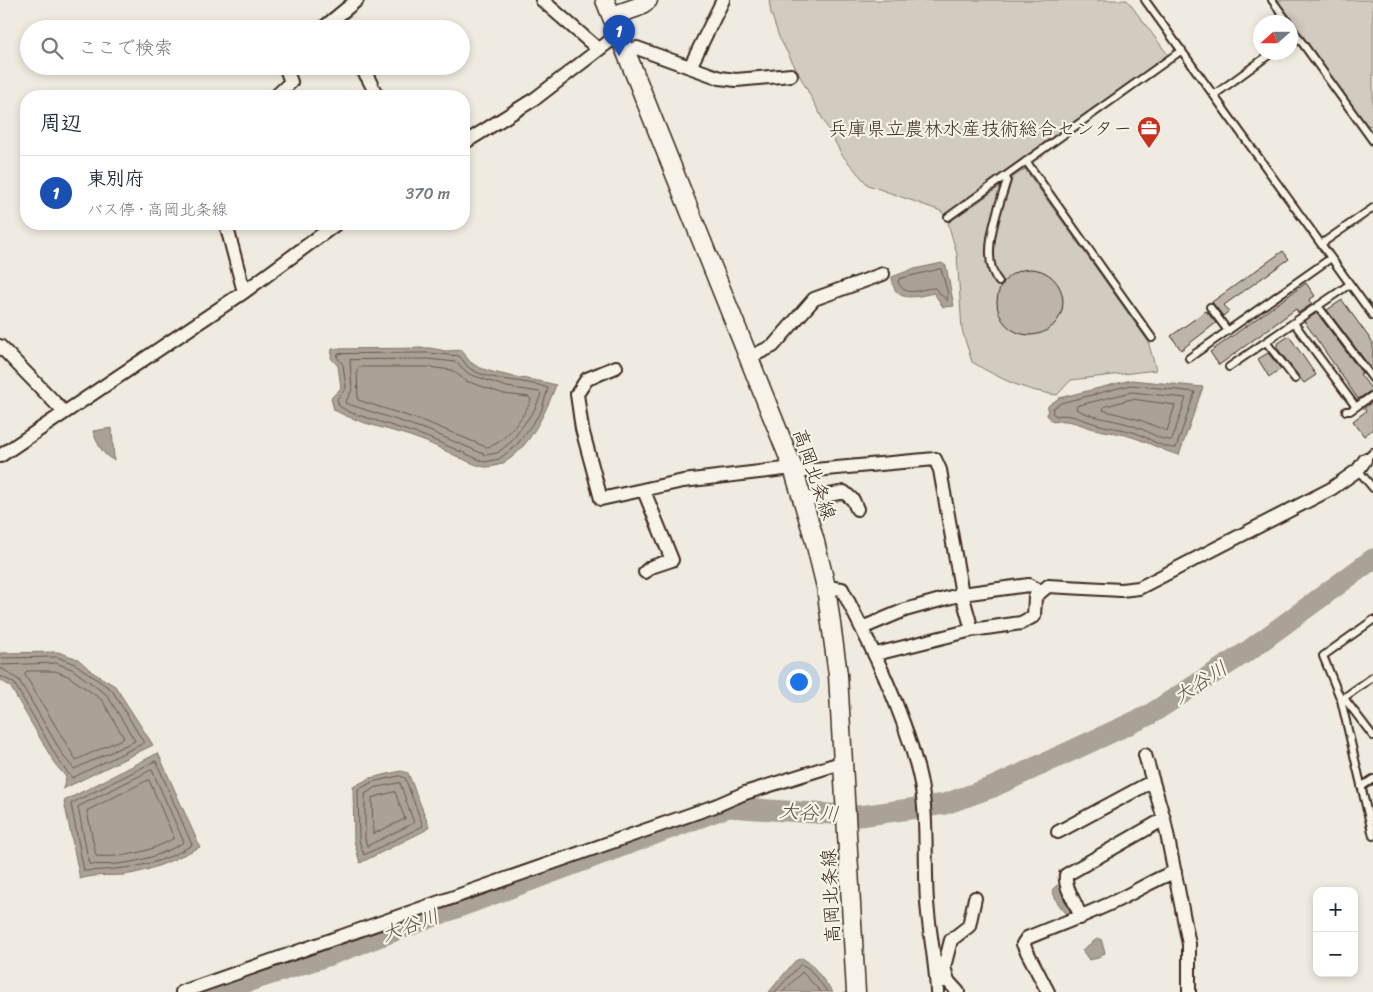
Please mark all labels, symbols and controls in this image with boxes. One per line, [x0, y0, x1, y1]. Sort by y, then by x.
pin: 1 [603, 15, 635, 56]
north arrow [1253, 15, 1298, 60]
search box [20, 20, 470, 75]
text: ここで検索 [78, 31, 173, 64]
icon: search [38, 34, 66, 62]
text: 周辺 [40, 104, 82, 142]
place label: 兵庫県立農林水産技術総合センター [829, 112, 1132, 145]
office icon: 兵庫県立農林水産技術総合センター [1136, 115, 1162, 149]
text: 東別府 [87, 162, 144, 195]
text: 1 [53, 179, 59, 208]
text: 370 m [406, 179, 450, 208]
text: バス停 · 高岡北条線 [87, 195, 228, 224]
street label: 高岡北条線 [783, 424, 846, 524]
water label: 大谷川 [1166, 651, 1235, 713]
your location [786, 669, 812, 695]
water label: 大谷川 [778, 793, 840, 832]
street label: 高岡北条線 [812, 848, 849, 944]
map controls [1313, 887, 1358, 977]
button: + [1313, 887, 1358, 932]
water label: 大谷川 [376, 899, 444, 952]
button: − [1313, 932, 1358, 977]

